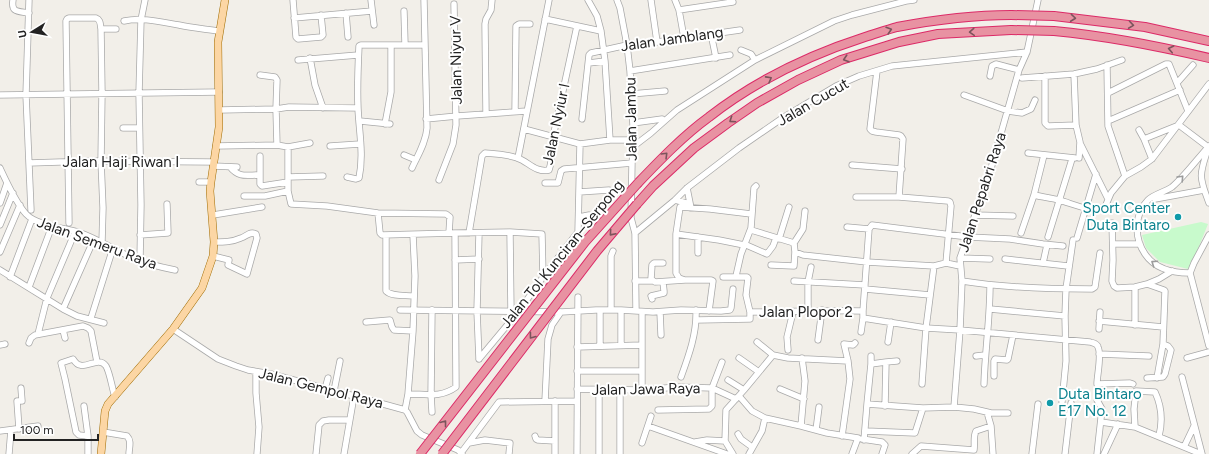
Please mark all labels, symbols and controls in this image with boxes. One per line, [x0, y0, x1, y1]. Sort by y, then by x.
north arrow [12, 12, 52, 52]
one-way arrow [1070, 13, 1076, 22]
street label: Jalan Niyur V [446, 15, 466, 105]
one-way arrow [1128, 20, 1134, 29]
street label: Jalan Jamblang [620, 23, 724, 55]
one-way arrow [886, 26, 893, 34]
one-way arrow [969, 27, 975, 36]
text: U [16, 29, 30, 39]
one-way arrow [1168, 46, 1174, 54]
one-way arrow [842, 54, 849, 63]
street label: Jalan Cucut [774, 74, 852, 130]
one-way arrow [765, 76, 772, 83]
street label: Jalan Jambu [621, 77, 641, 161]
street label: Jalan Nyiur I [539, 82, 573, 166]
one-way arrow [729, 115, 736, 123]
street label: Jalan Pepabri Raya [954, 130, 1010, 254]
one-way arrow [660, 152, 668, 160]
street label: Jalan Haji Riwan I [63, 153, 179, 171]
one-way arrow [1176, 175, 1183, 183]
street label: Jalan Tol Kunciran–Serpong [497, 176, 627, 332]
place label: Sport Center Duta Bintaro [1083, 199, 1170, 234]
marker: Sport Center Duta Bintaro [1173, 212, 1183, 222]
street label: Jalan Semeru Raya [35, 213, 159, 273]
one-way arrow [609, 229, 616, 236]
one-way arrow [1151, 260, 1158, 267]
street label: Jalan Plopor 2 [759, 303, 853, 321]
one-way arrow [529, 331, 536, 338]
street label: Jalan Gempol Raya [257, 364, 385, 412]
street label: Jalan Jawa Raya [591, 379, 701, 399]
place label: Duta Bintaro E17 No. 12 [1058, 385, 1142, 420]
marker: Duta Bintaro E17 No. 12 [1045, 398, 1055, 408]
scale bar [14, 416, 98, 442]
one-way arrow [440, 421, 447, 428]
text: 100 m [20, 423, 54, 437]

